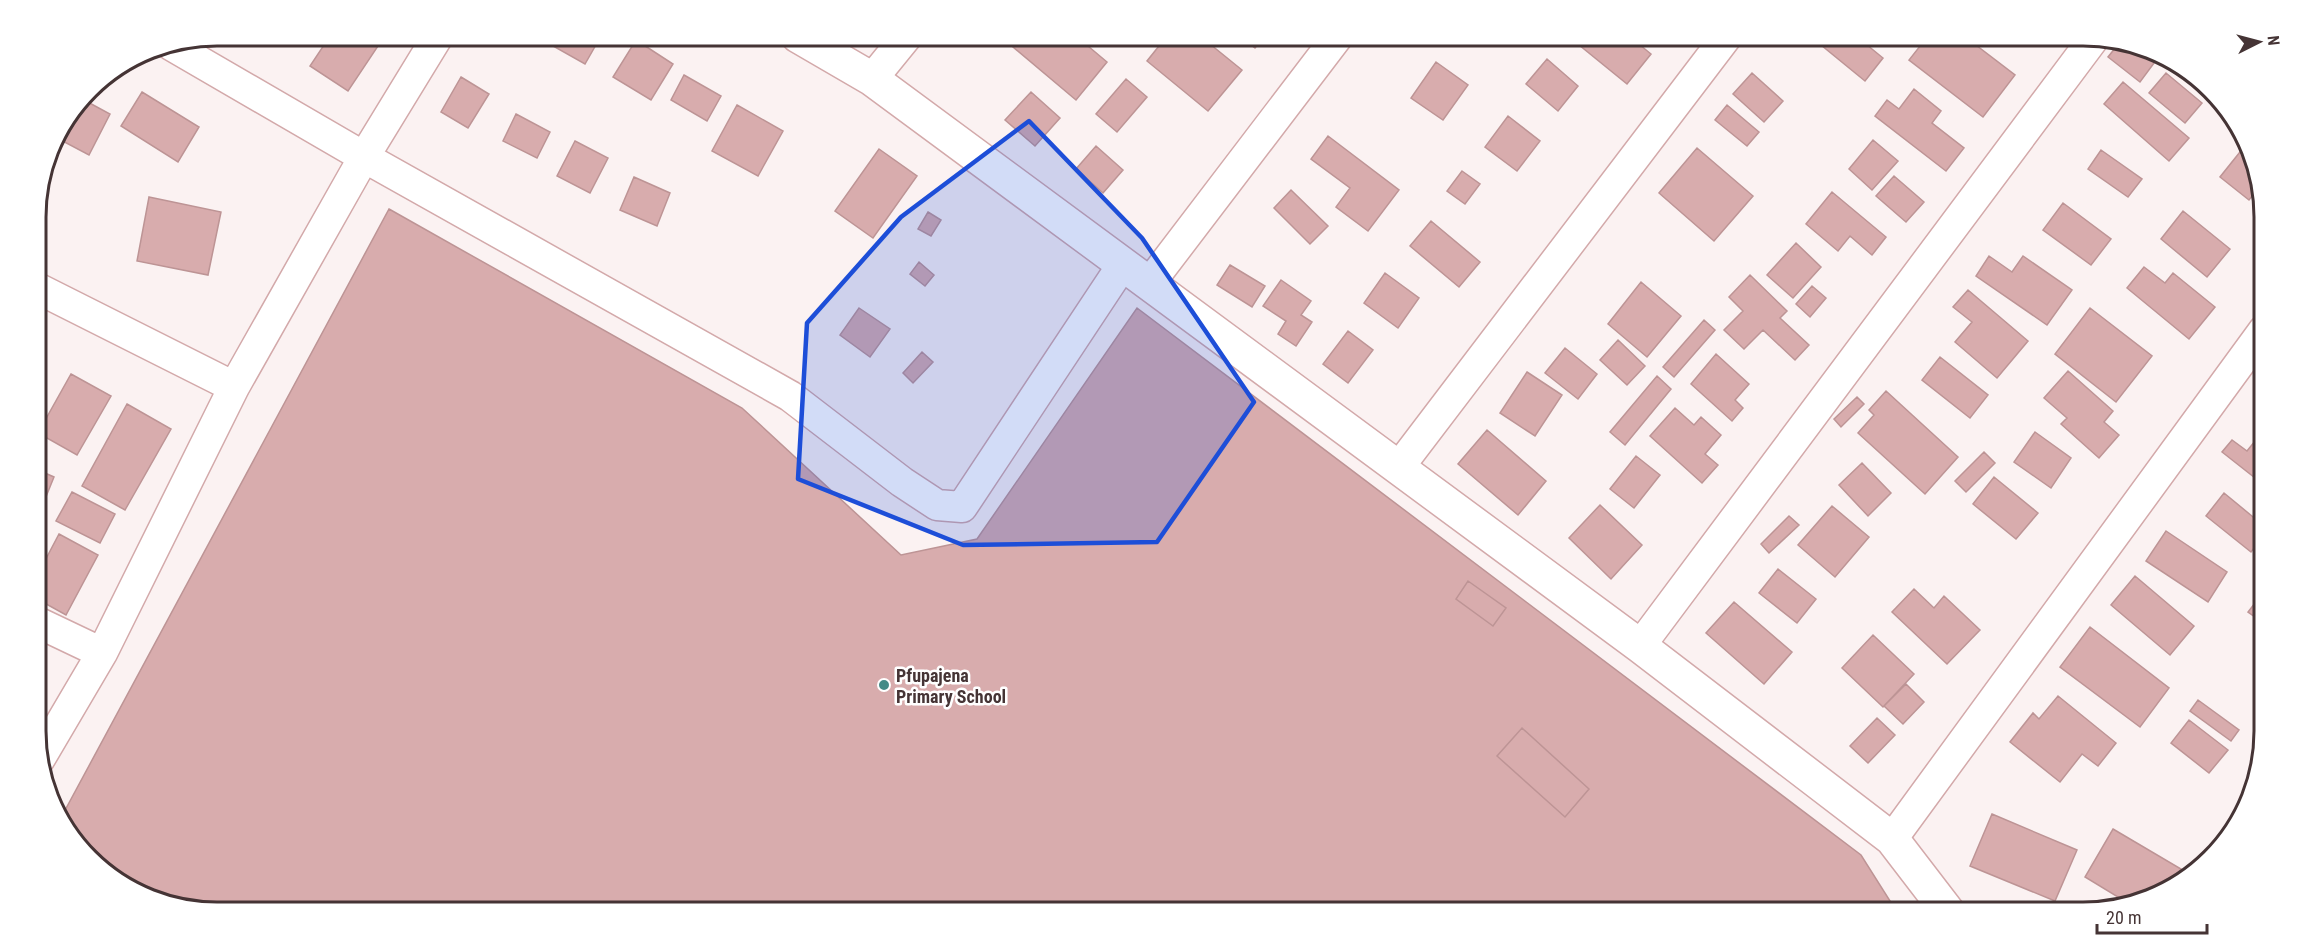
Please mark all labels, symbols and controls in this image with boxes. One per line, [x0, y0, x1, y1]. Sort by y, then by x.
north arrow [2229, 12, 2289, 72]
text: N [2263, 35, 2283, 46]
place label: Pfupajena Primary School [896, 665, 1006, 707]
marker: Pfupajena Primary School [877, 678, 891, 692]
scale bar [2097, 897, 2206, 935]
text: 20 m [2106, 907, 2141, 928]

